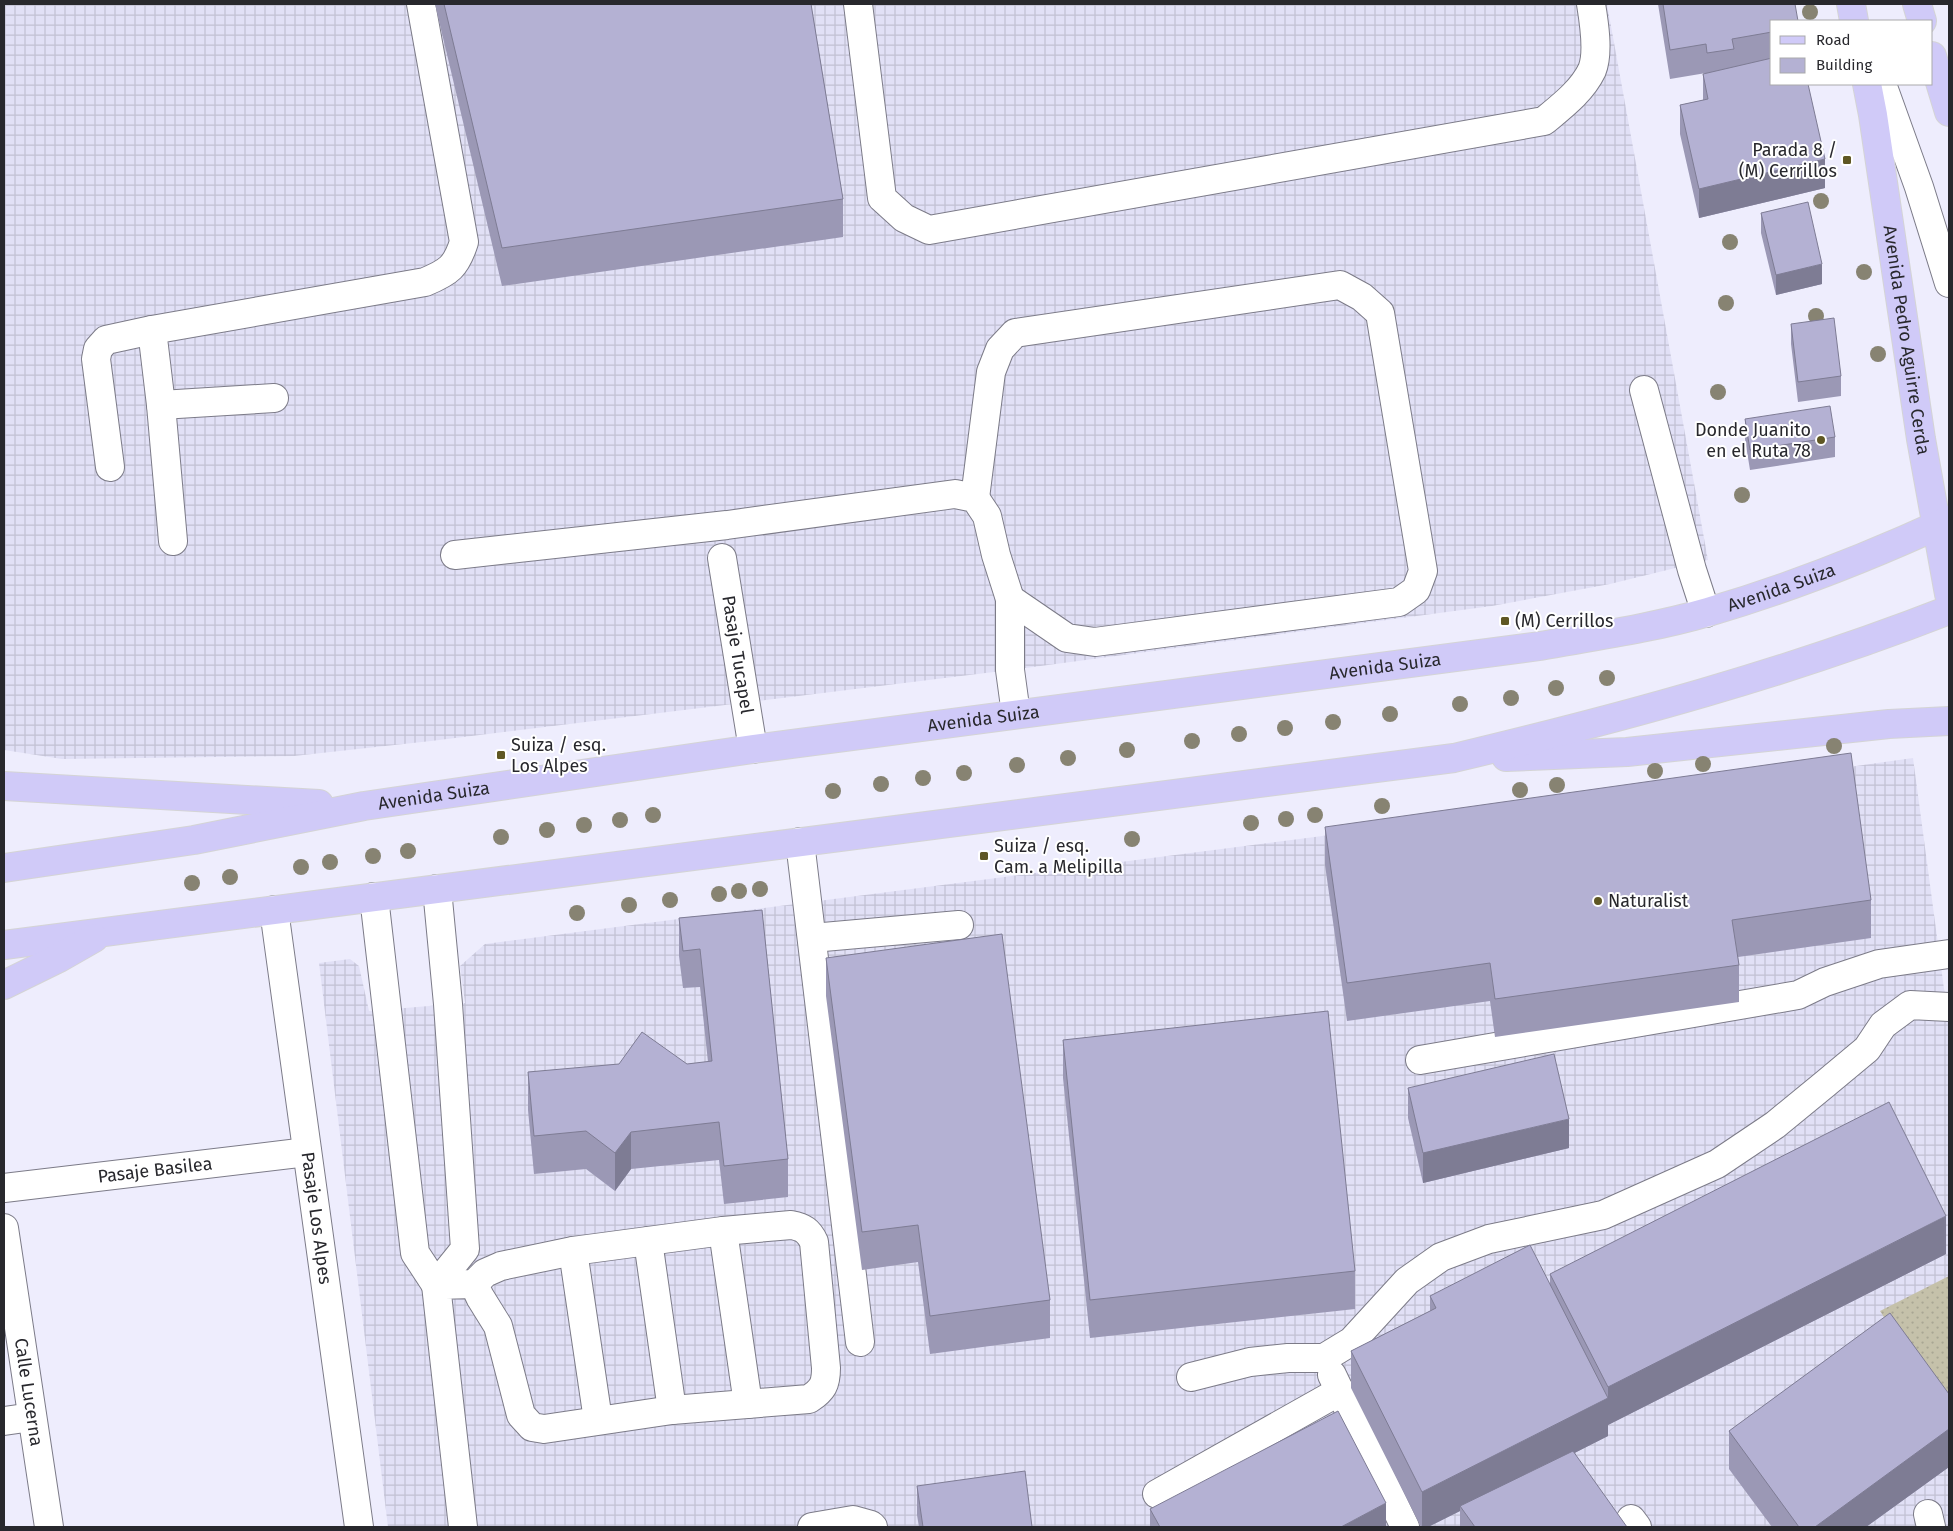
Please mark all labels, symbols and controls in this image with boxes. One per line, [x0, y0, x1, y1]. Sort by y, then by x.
legend [1770, 20, 1933, 85]
text: Road [1816, 31, 1851, 49]
text: Building [1816, 56, 1872, 74]
place label: Parada 8 / (M) Cerrillos [1739, 139, 1837, 182]
marker: Parada 8 / (M) Cerrillos [1841, 154, 1853, 166]
street label: Avenida Pedro Aguirre Cerda [1878, 224, 1935, 456]
place label: Donde Juanito en el Ruta 78 [1695, 419, 1811, 462]
marker: Donde Juanito en el Ruta 78 [1815, 434, 1827, 446]
street label: Avenida Suiza [1725, 559, 1838, 617]
street label: Pasaje Tucapel [717, 594, 758, 716]
place label: (M) Cerrillos [1515, 610, 1613, 632]
marker: (M) Cerrillos [1499, 615, 1511, 627]
street label: Avenida Suiza [1328, 648, 1442, 685]
street label: Avenida Suiza [926, 701, 1041, 737]
place label: Suiza / esq. Los Alpes [511, 734, 606, 777]
marker: Suiza / esq. Los Alpes [495, 749, 507, 761]
street label: Avenida Suiza [376, 777, 491, 815]
place label: Suiza / esq. Cam. a Melipilla [994, 835, 1123, 878]
marker: Suiza / esq. Cam. a Melipilla [978, 850, 990, 862]
place label: Naturalist [1608, 890, 1689, 912]
marker: Naturalist [1592, 895, 1604, 907]
street label: Pasaje Los Alpes [296, 1151, 336, 1286]
street label: Pasaje Basilea [96, 1152, 213, 1188]
street label: Calle Lucerna [10, 1337, 48, 1448]

